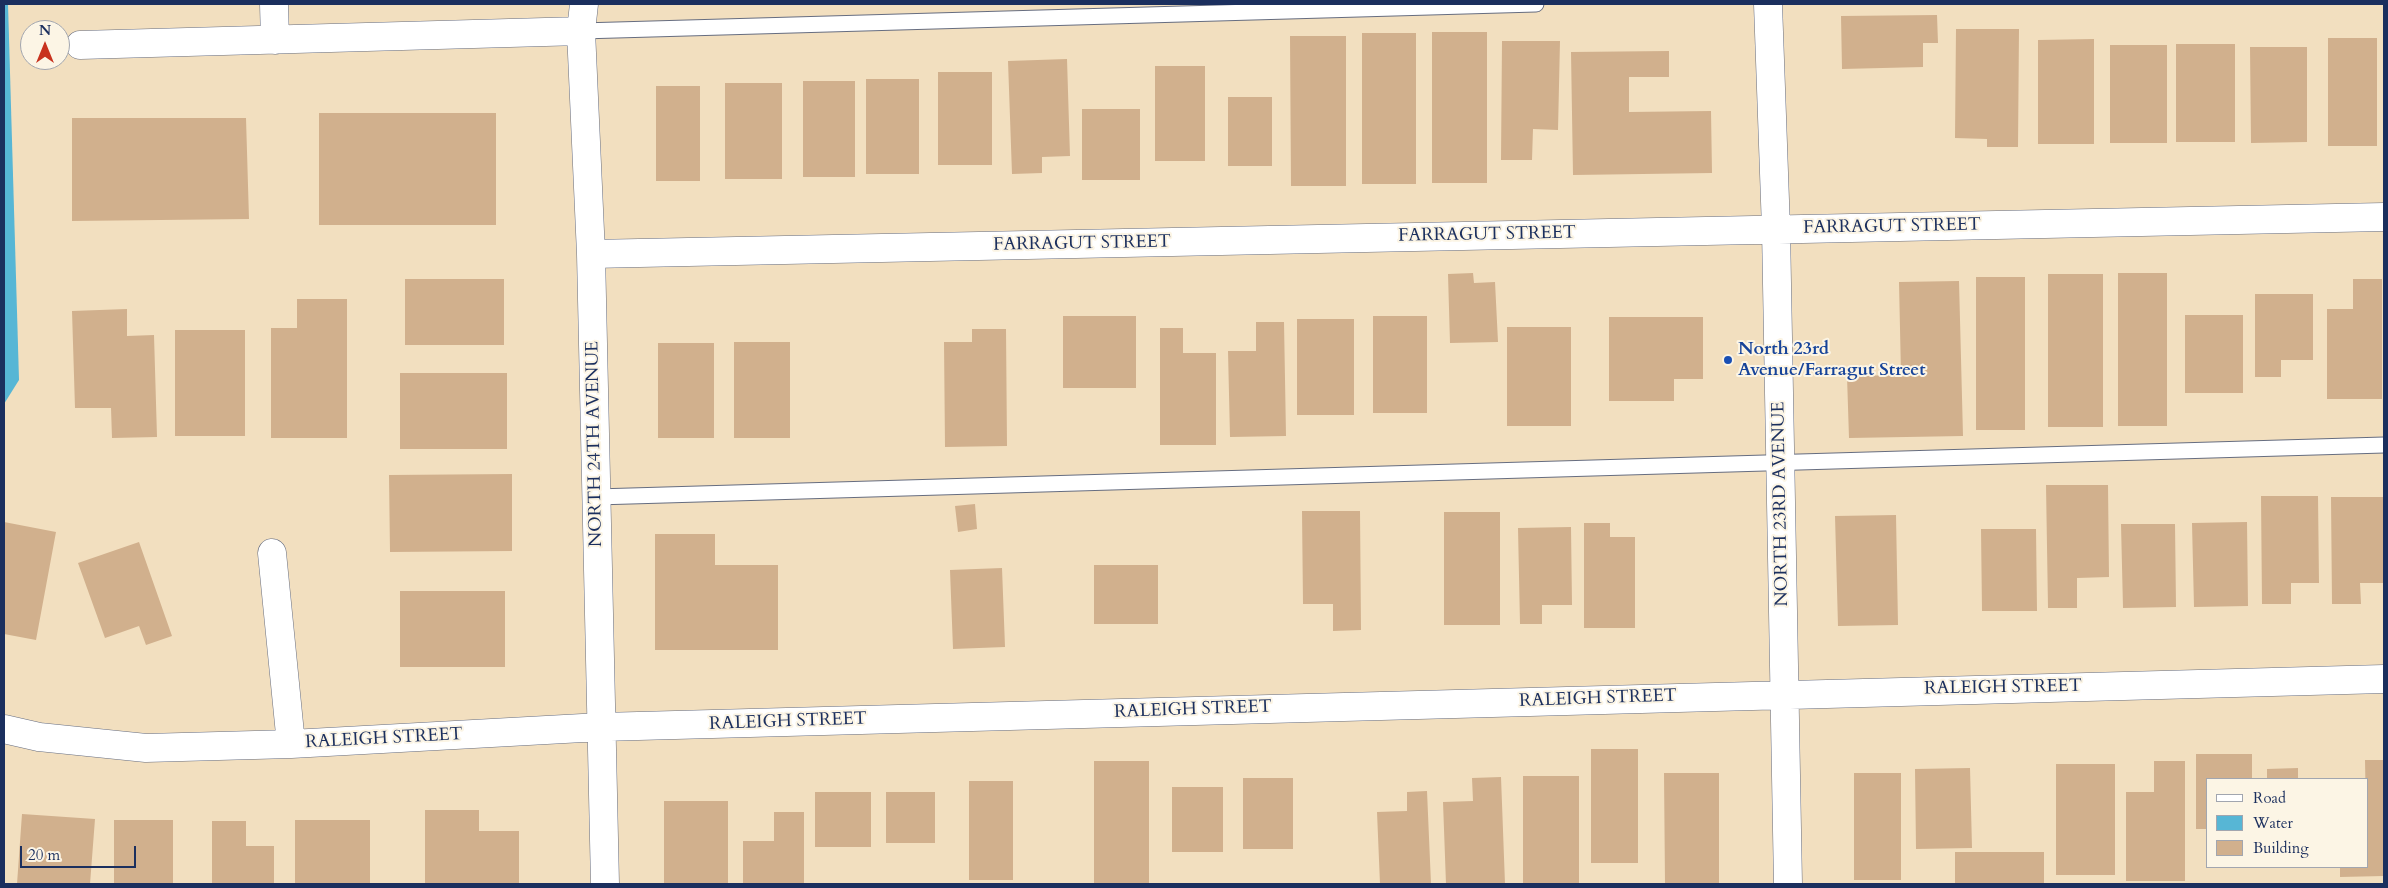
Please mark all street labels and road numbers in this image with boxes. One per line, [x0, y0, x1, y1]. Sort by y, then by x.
street label: FARRAGUT STREET [1803, 215, 1981, 239]
street label: FARRAGUT STREET [1398, 223, 1576, 247]
street label: FARRAGUT STREET [993, 232, 1171, 256]
street label: NORTH 24TH AVENUE [582, 341, 608, 547]
street label: NORTH 23RD AVENUE [1768, 401, 1794, 607]
street label: RALEIGH STREET [1924, 676, 2082, 700]
street label: RALEIGH STREET [1519, 685, 1677, 713]
street label: RALEIGH STREET [1114, 696, 1272, 724]
street label: RALEIGH STREET [709, 708, 867, 736]
street label: RALEIGH STREET [305, 724, 463, 754]

